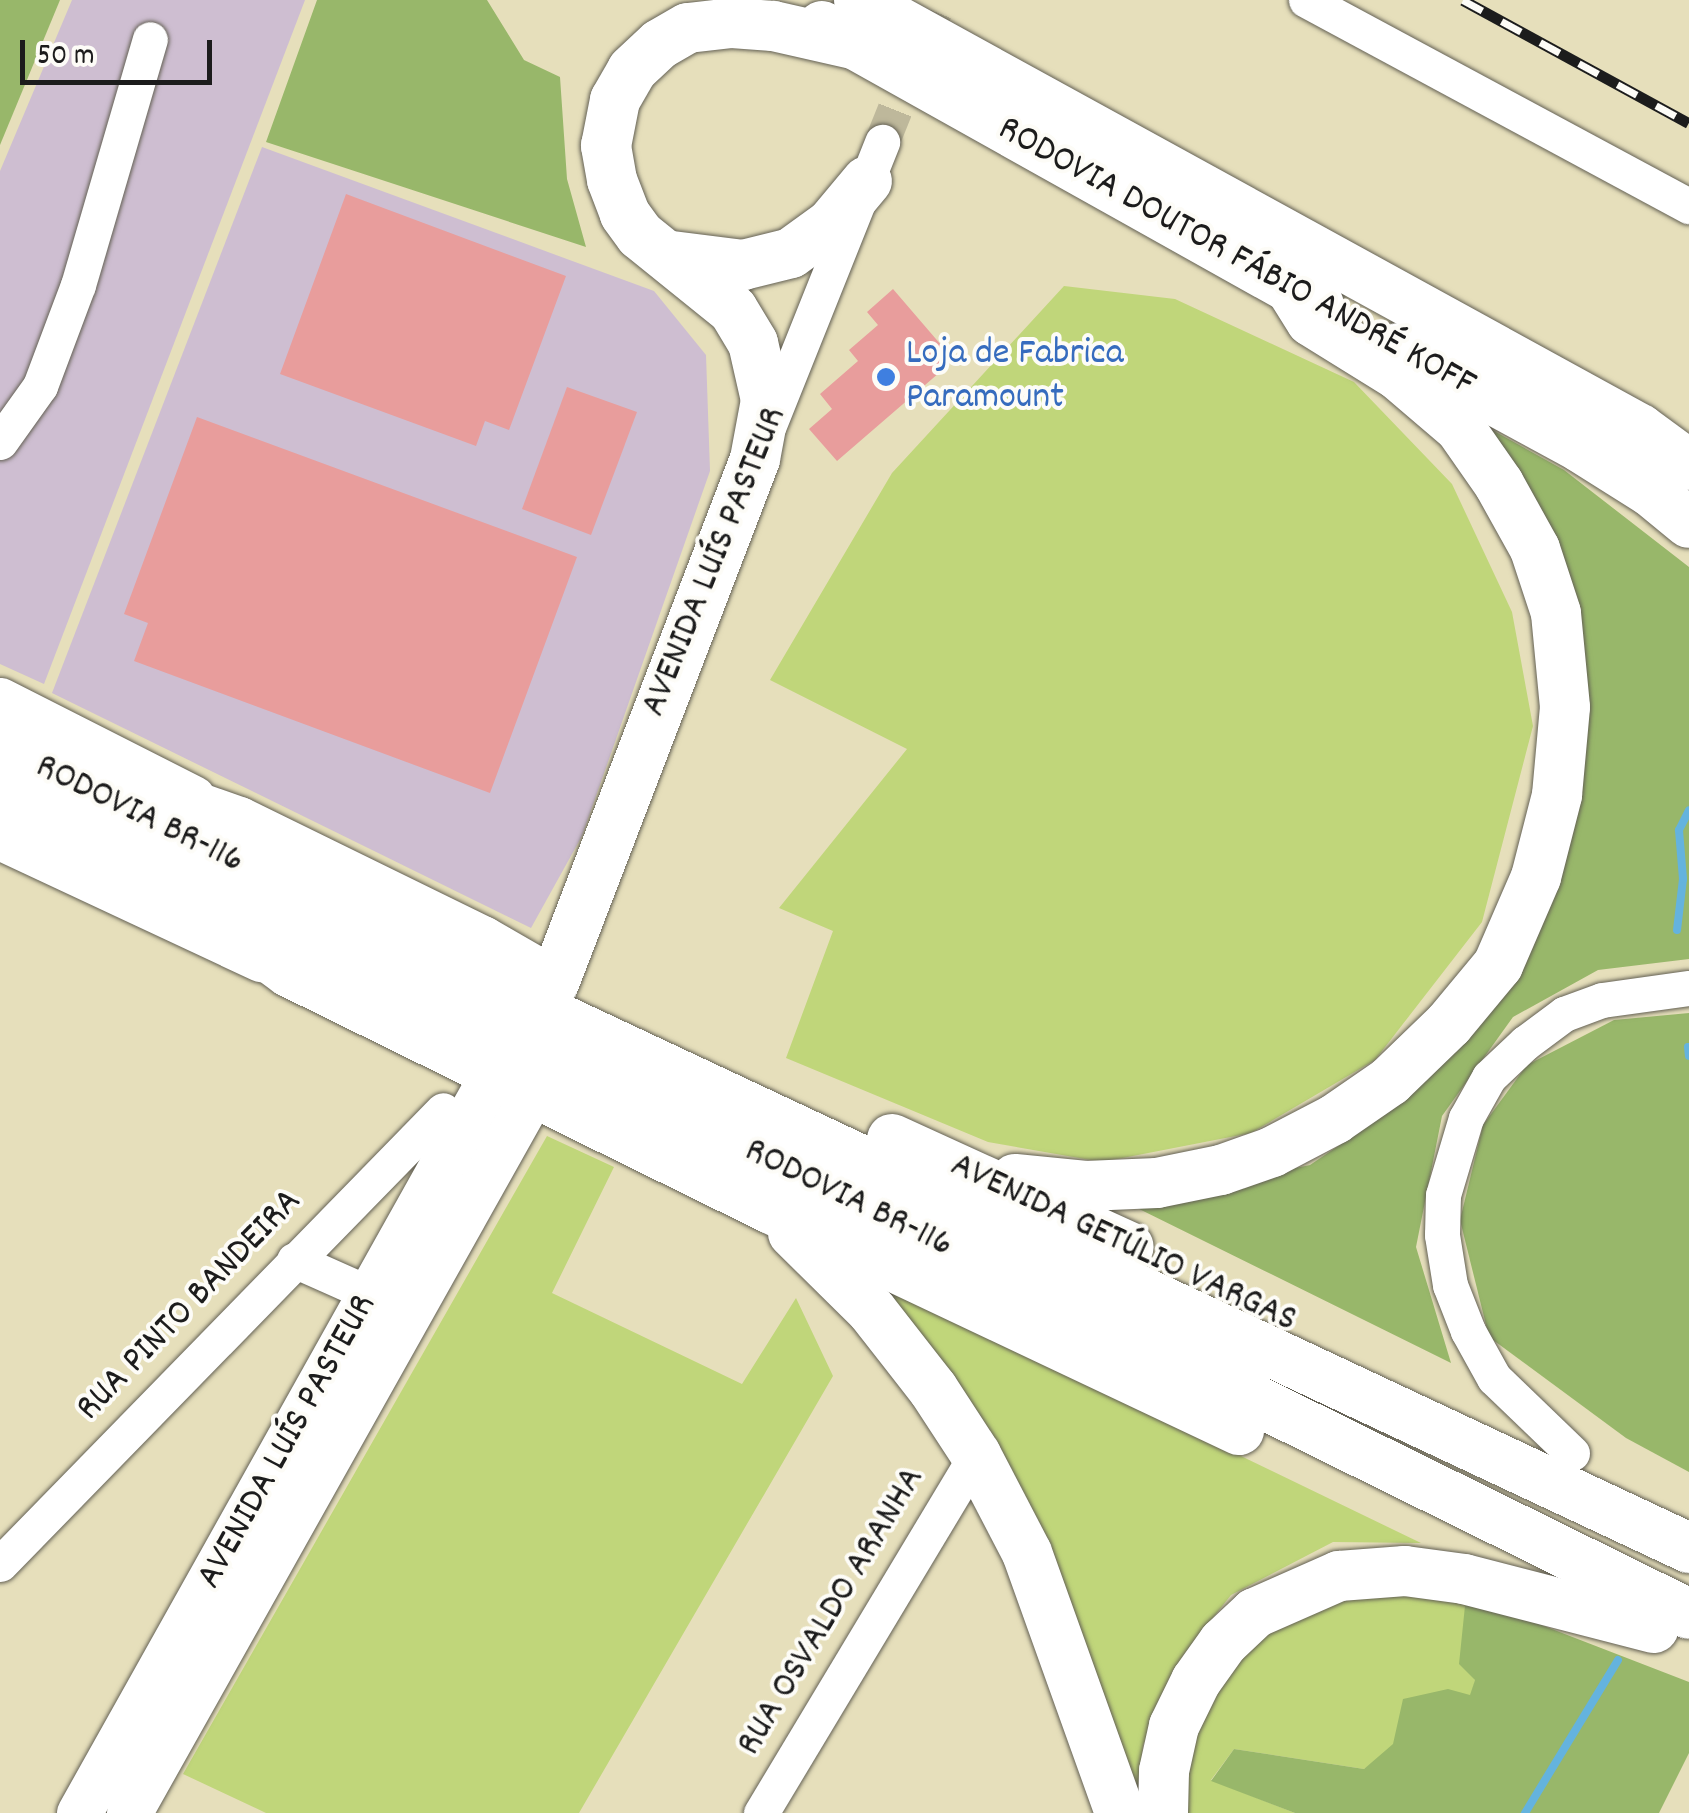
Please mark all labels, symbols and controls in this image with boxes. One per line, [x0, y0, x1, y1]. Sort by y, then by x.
scale bar [25, 20, 218, 82]
text: 50 m [37, 36, 95, 79]
street label: RODOVIA DOUTOR FÁBIO ANDRÉ KOFF [989, 107, 1483, 409]
place label: Loja de Fabrica Paramount [906, 332, 1124, 422]
marker: Loja de Fabrica Paramount [875, 366, 897, 388]
street label: AVENIDA LUÍS PASTEUR [632, 401, 798, 723]
street label: RODOVIA BR-116 [27, 745, 251, 885]
street label: RODOVIA BR-116 [736, 1129, 960, 1269]
street label: AVENIDA GETÚLIO VARGAS [943, 1144, 1303, 1344]
street label: RUA PINTO BANDEIRA [68, 1180, 312, 1432]
street label: AVENIDA LUÍS PASTEUR [188, 1287, 388, 1597]
street label: RUA OSVALDO ARANHA [728, 1459, 936, 1765]

